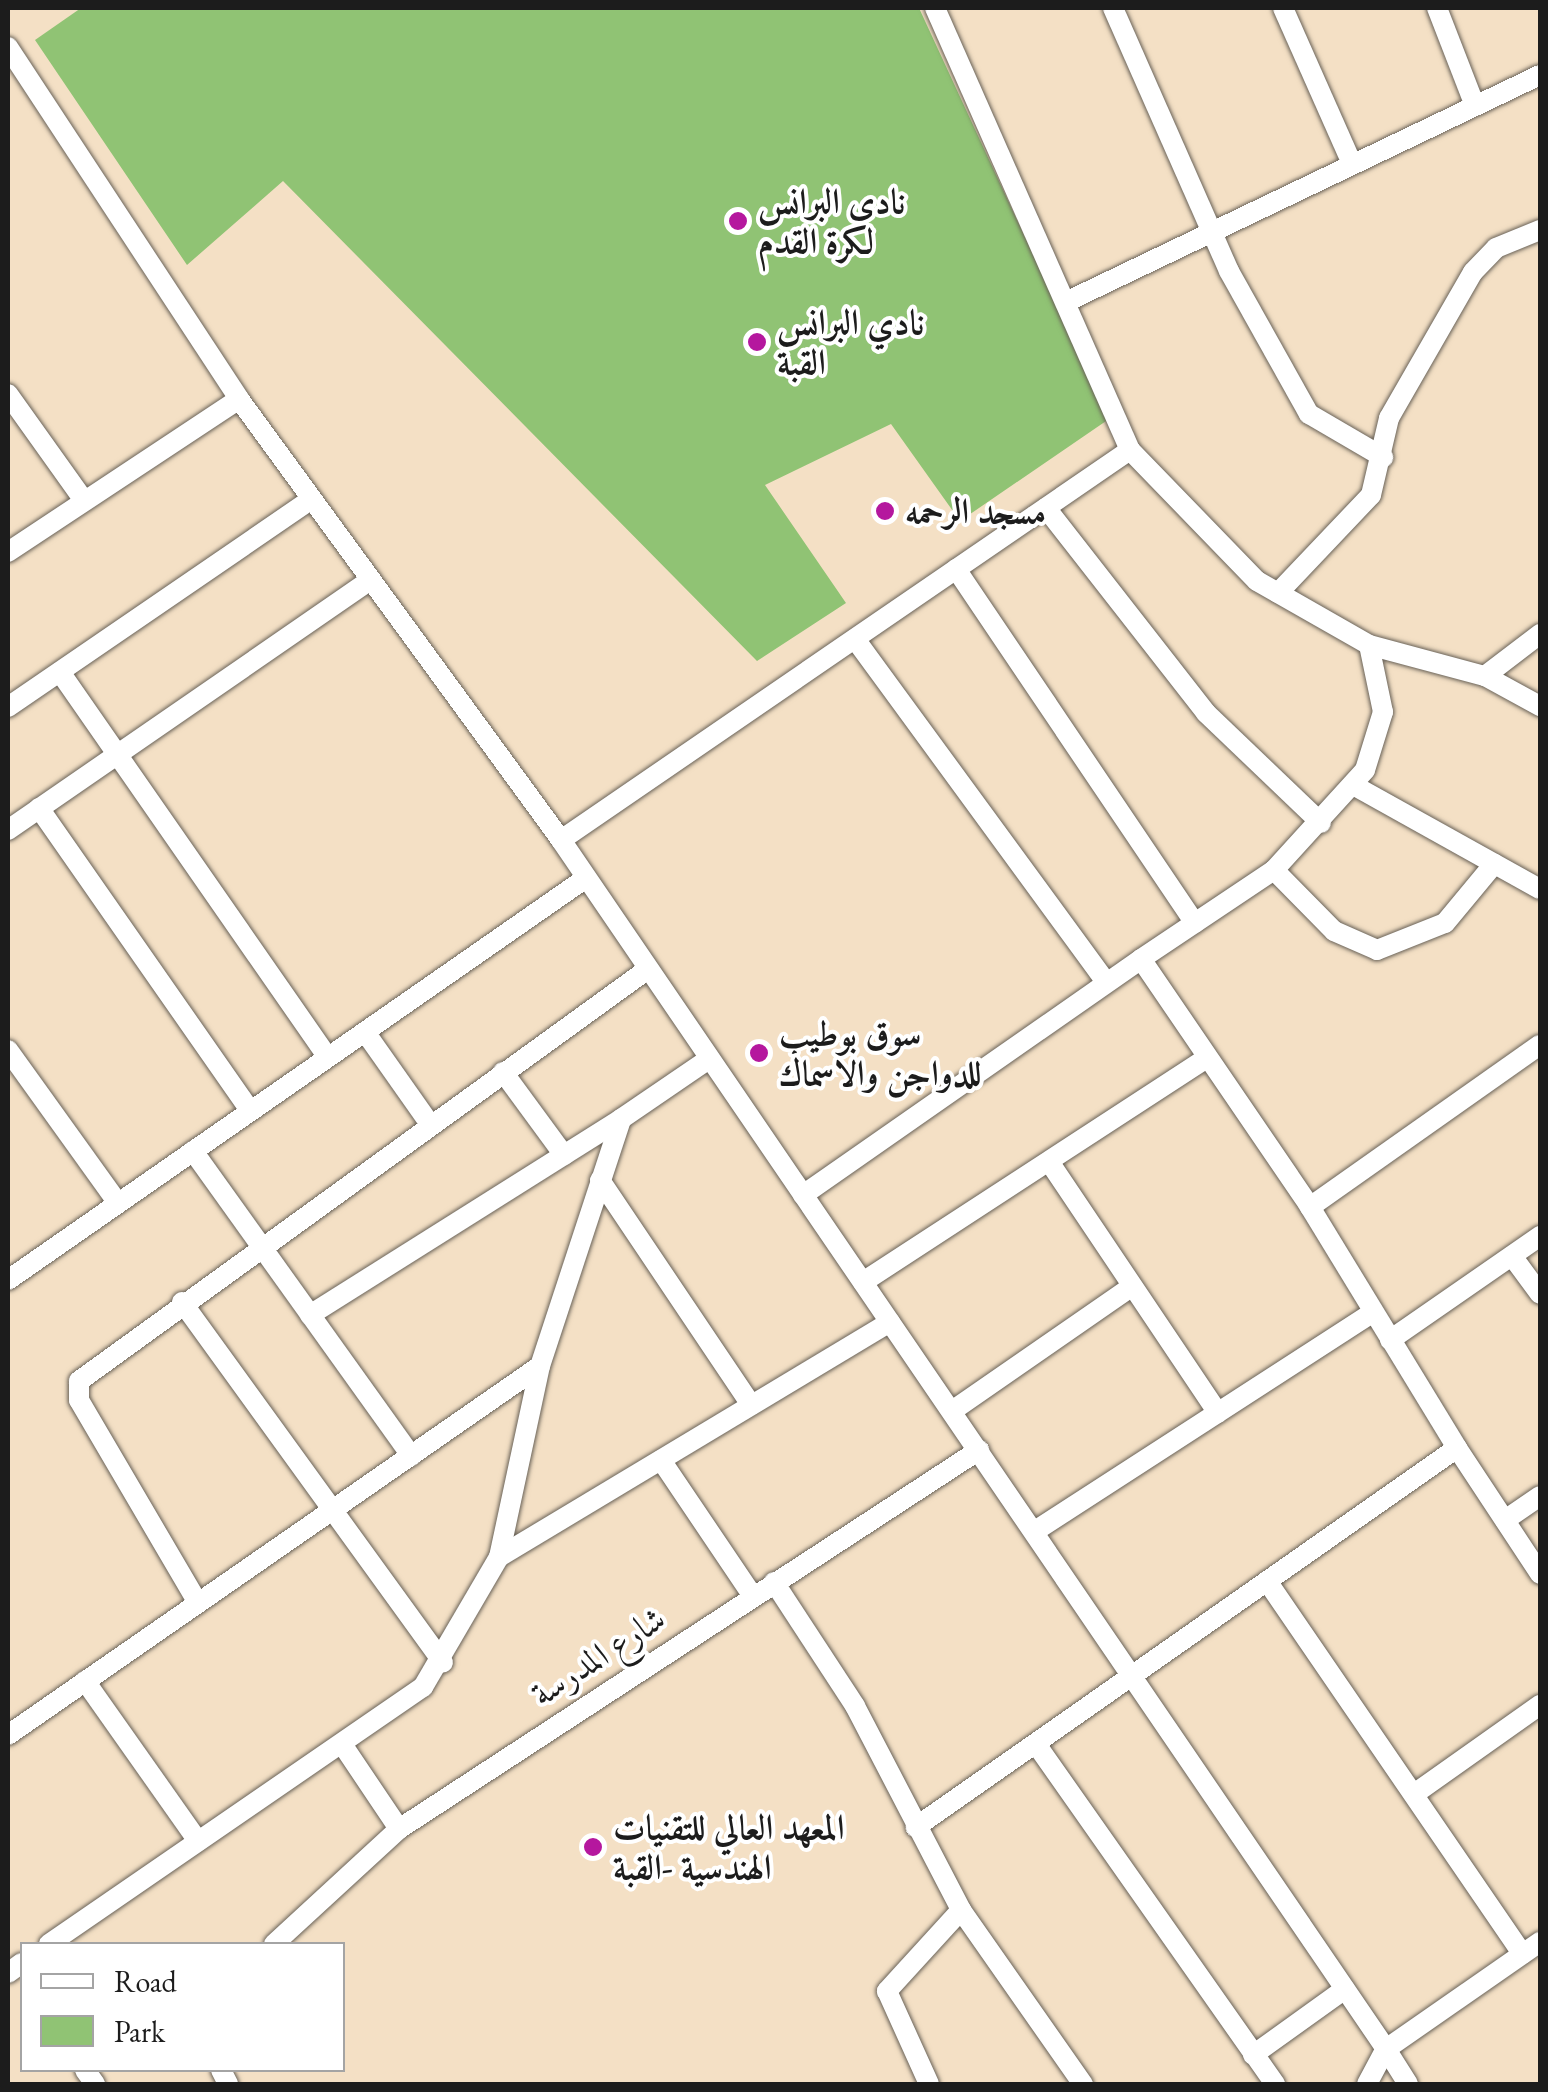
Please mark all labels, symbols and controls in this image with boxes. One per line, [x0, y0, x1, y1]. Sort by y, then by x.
place label: نادي البرانس لكرة القدم [758, 180, 905, 262]
marker: نادي البرانس لكرة القدم [727, 210, 749, 232]
place label: نادي البرانس القبة [777, 301, 924, 383]
marker: نادي البرانس القبة [746, 331, 768, 353]
place label: مسجد الرحمه [905, 490, 1046, 532]
marker: مسجد الرحمه [874, 500, 896, 522]
place label: سوق بوطيب للدواجن والاسماك [779, 1012, 981, 1094]
marker: سوق بوطيب للدواجن والاسماك [748, 1042, 770, 1064]
street label: شارع المدرسة [523, 1597, 673, 1715]
place label: المعهد العالي للتقنيات الهندسية -القبة [613, 1806, 845, 1888]
marker: المعهد العالي للتقنيات الهندسية -القبة [582, 1836, 604, 1858]
legend [20, 1942, 345, 2072]
text: Road [114, 1962, 177, 2001]
text: Park [114, 2012, 165, 2051]

